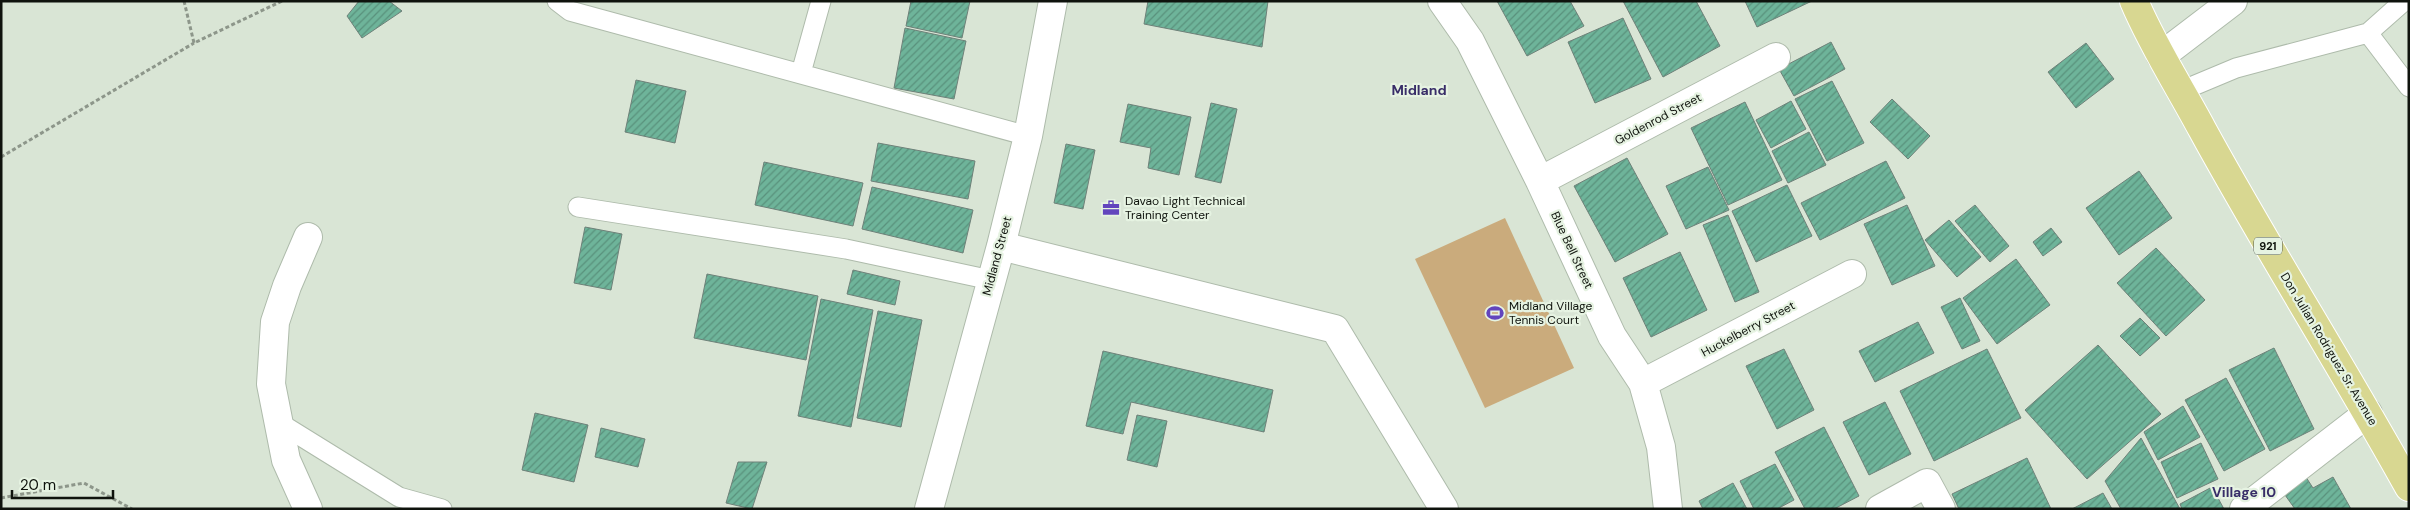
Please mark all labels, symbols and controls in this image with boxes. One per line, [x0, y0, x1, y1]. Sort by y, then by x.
district label: Midland [1391, 81, 1447, 99]
street label: Goldenrod Street [1612, 89, 1704, 149]
place label: Davao Light Technical Training Center [1125, 193, 1245, 223]
office icon: Davao Light Technical Training Center [1101, 198, 1121, 218]
street label: Blue Bell Street [1547, 209, 1597, 291]
street label: Midland Street [979, 214, 1015, 297]
road number: 921 [2254, 238, 2282, 255]
street label: Don Julian Rodriguez Sr. Avenue [2277, 270, 2381, 429]
street label: Huckelberry Street [1698, 297, 1798, 361]
place label: Midland Village Tennis Court [1509, 298, 1593, 328]
sports icon: Midland Village Tennis Court [1485, 303, 1505, 323]
scale bar [12, 468, 114, 500]
text: 20 m [20, 475, 56, 495]
district label: Village 10 [2212, 483, 2276, 501]

